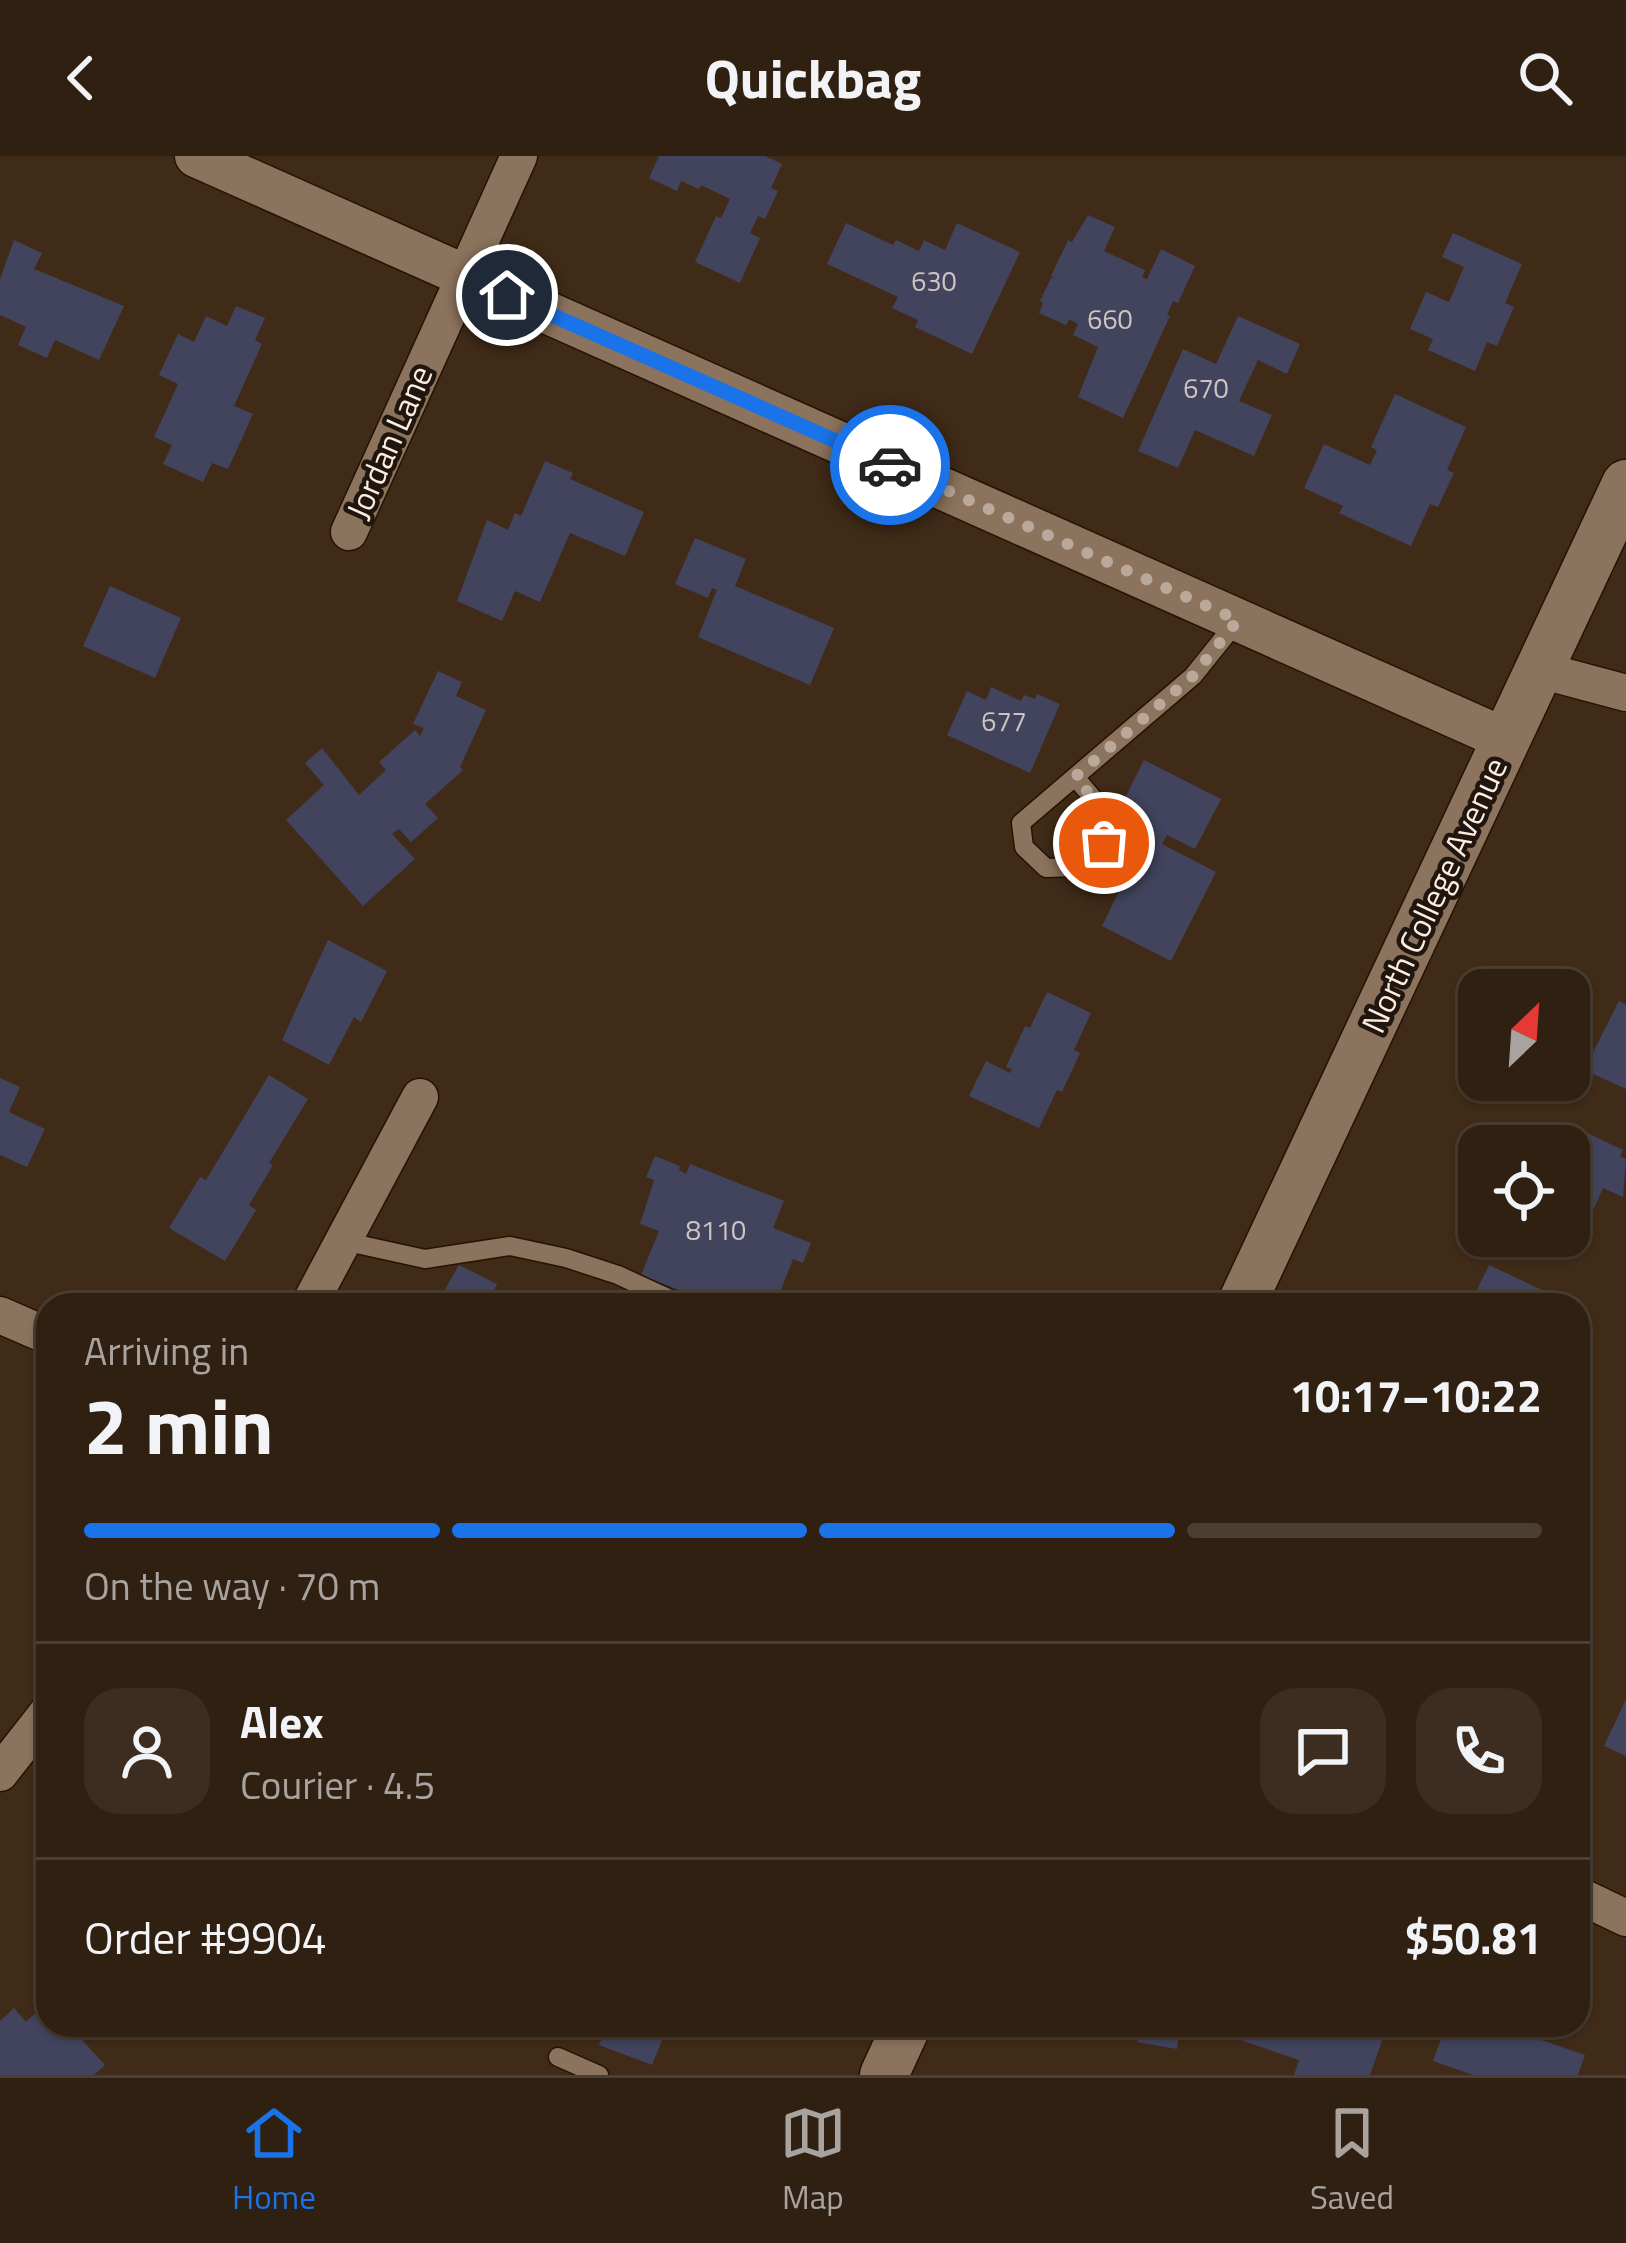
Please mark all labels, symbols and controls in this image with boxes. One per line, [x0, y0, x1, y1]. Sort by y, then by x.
text: Quickbag [705, 37, 921, 119]
icon: back [48, 45, 114, 111]
icon: search [1512, 45, 1578, 111]
pin [456, 244, 558, 346]
house number: 630 [911, 260, 957, 301]
icon: home [474, 262, 540, 328]
house number: 660 [1087, 298, 1133, 339]
street label: Jordan Lane [333, 357, 445, 527]
house number: 670 [1183, 367, 1229, 408]
courier [830, 405, 950, 525]
icon: car [857, 432, 923, 498]
house number: 677 [981, 700, 1027, 741]
street label: North College Avenue [1348, 749, 1520, 1041]
pin [1053, 792, 1155, 894]
icon: bag [1071, 810, 1137, 876]
north arrow [1458, 969, 1590, 1101]
map controls [1458, 969, 1590, 1257]
button: locate [1458, 1125, 1590, 1257]
house number: 8110 [686, 1209, 746, 1250]
text: Arriving in [84, 1321, 249, 1380]
text: 10:17–10:22 [1290, 1361, 1542, 1429]
text: 2 min [84, 1366, 274, 1484]
text: On the way · 70 m [84, 1556, 380, 1615]
text: Alex [240, 1687, 324, 1755]
button: person [84, 1688, 210, 1814]
button: chat [1260, 1688, 1386, 1814]
button: phone [1416, 1688, 1542, 1814]
text: Courier · 4.5 [240, 1755, 435, 1814]
text: Order #9904 [84, 1903, 327, 1971]
text: $50.81 [1404, 1903, 1542, 1971]
tab: Home [232, 2100, 316, 2222]
tab: Map [780, 2100, 846, 2222]
tab: Saved [1310, 2100, 1394, 2222]

